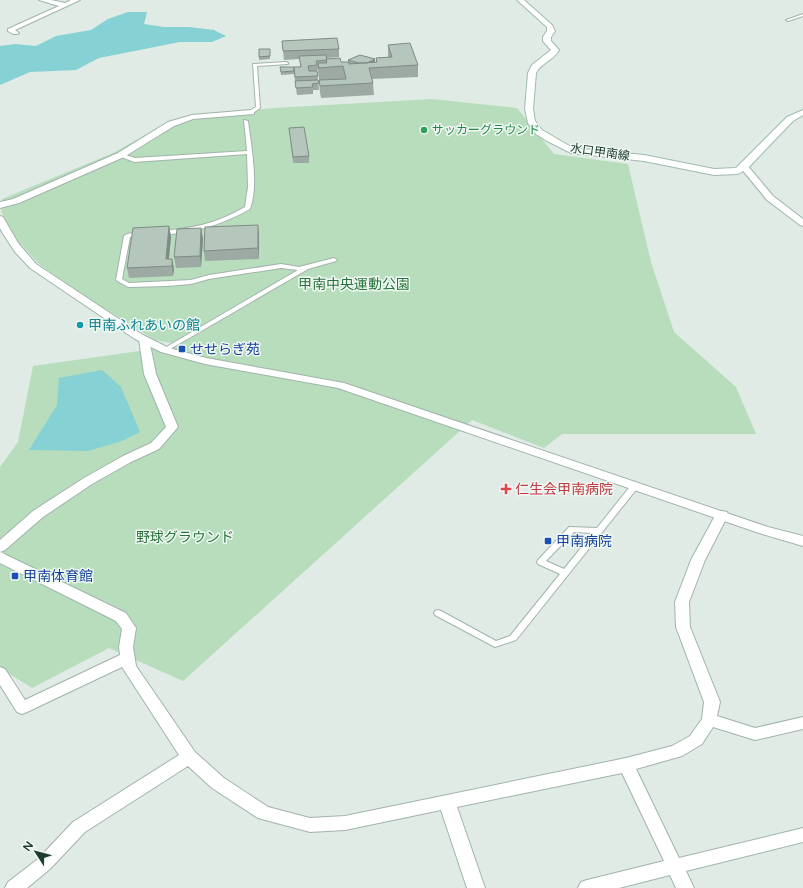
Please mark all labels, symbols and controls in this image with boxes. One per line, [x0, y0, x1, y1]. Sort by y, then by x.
place label: サッカーグラウンド [432, 123, 540, 137]
marker: サッカーグラウンド [419, 125, 429, 135]
street label: 水口甲南線 [569, 141, 631, 163]
park label: 甲南中央運動公園 [298, 276, 410, 293]
place label: 甲南ふれあいの館 [88, 317, 200, 334]
marker: 甲南ふれあいの館 [75, 320, 85, 330]
place label: せせらぎ苑 [190, 341, 260, 358]
marker: せせらぎ苑 [177, 344, 187, 354]
place label: 仁生会甲南病院 [515, 481, 613, 498]
marker: 仁生会甲南病院 [500, 483, 512, 495]
park label: 野球グラウンド [136, 529, 234, 546]
place label: 甲南病院 [556, 533, 612, 550]
marker: 甲南病院 [543, 536, 553, 546]
place label: 甲南体育館 [23, 568, 93, 585]
marker: 甲南体育館 [10, 571, 20, 581]
north arrow [16, 832, 56, 872]
text: N [20, 839, 36, 854]

